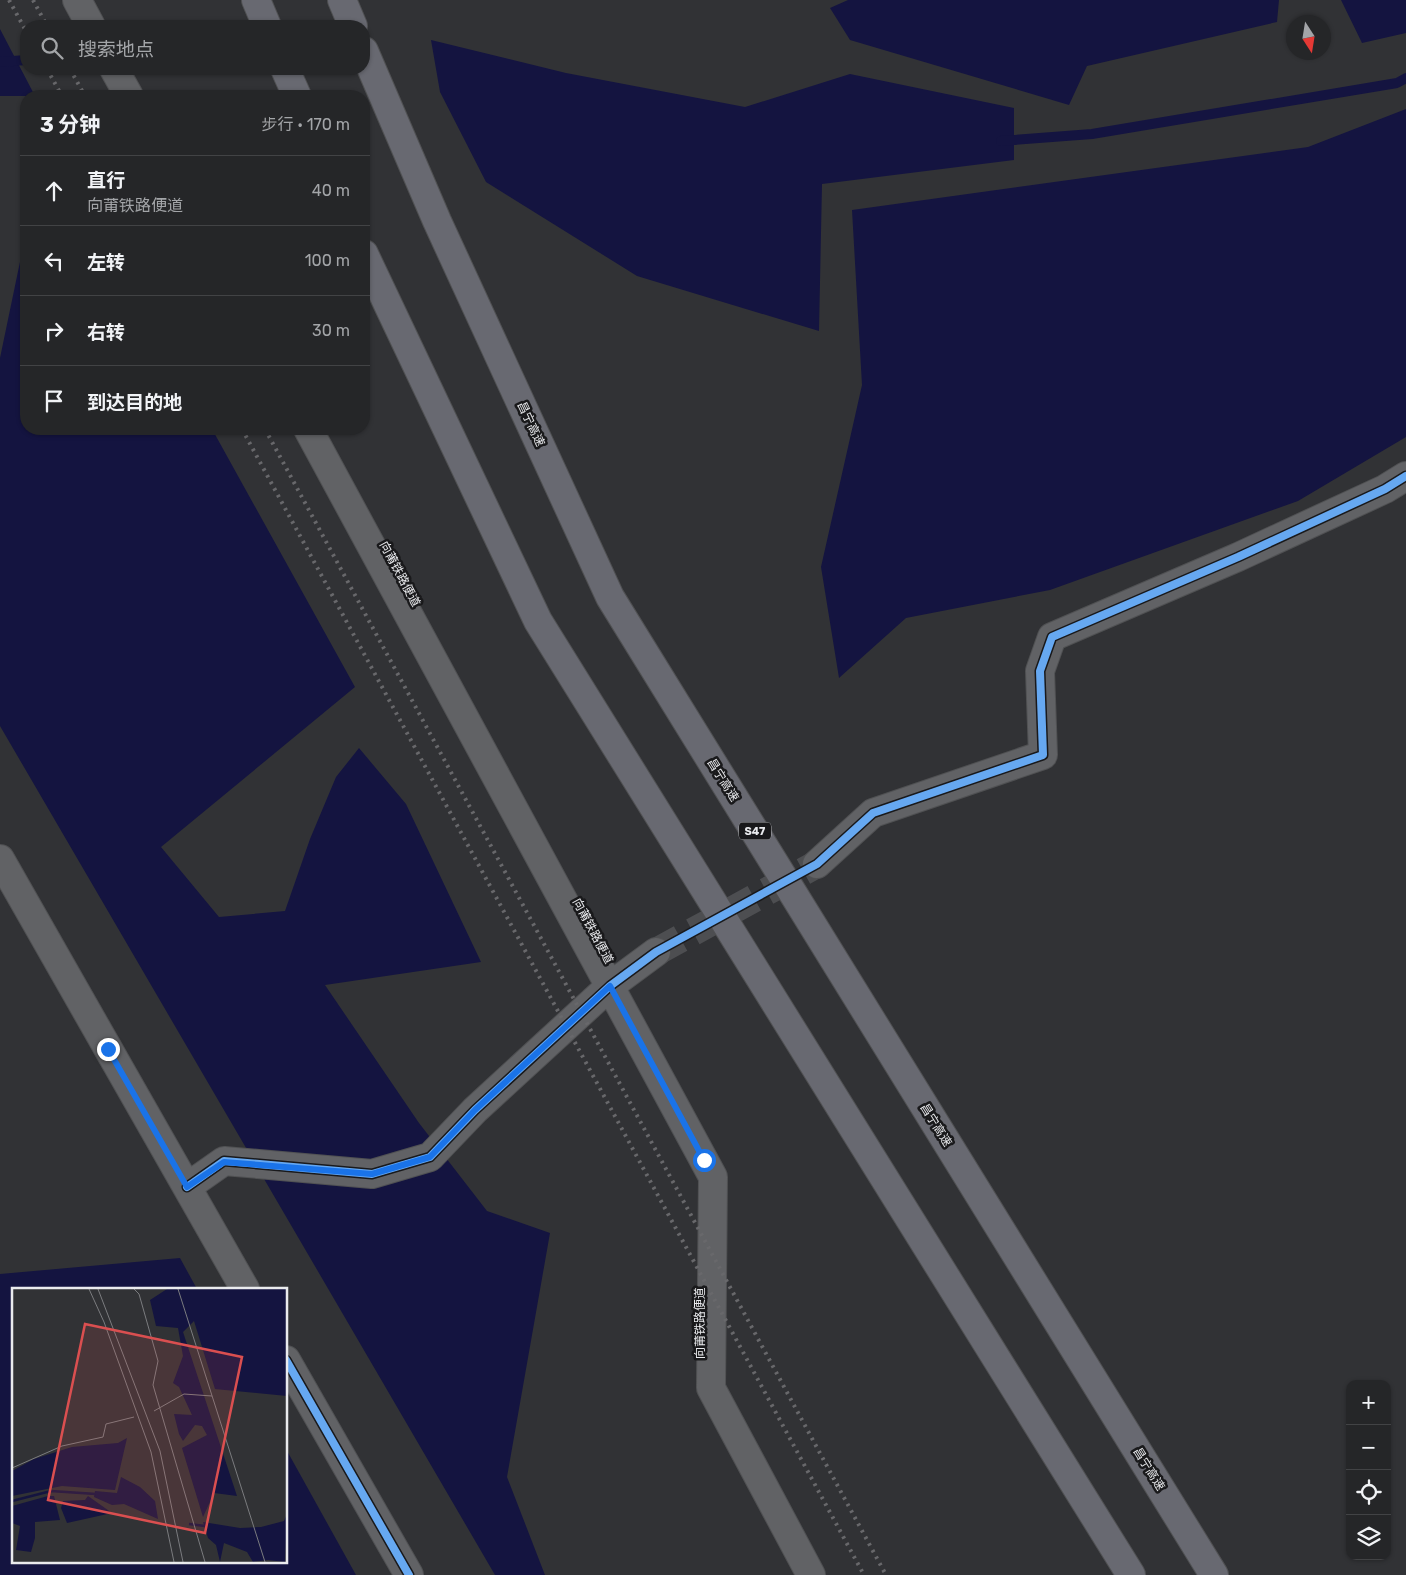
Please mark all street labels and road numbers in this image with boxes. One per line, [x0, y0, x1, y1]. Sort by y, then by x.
street label: 昌宁高速 [515, 399, 547, 449]
street label: 向莆铁路便道 [377, 539, 423, 609]
street label: 昌宁高速 [704, 756, 742, 804]
road number: S47 [739, 822, 771, 839]
street label: 向莆铁路便道 [570, 896, 616, 966]
street label: 昌宁高速 [917, 1101, 955, 1149]
street label: 向莆铁路便道 [693, 1287, 707, 1359]
street label: 昌宁高速 [1130, 1445, 1168, 1493]

